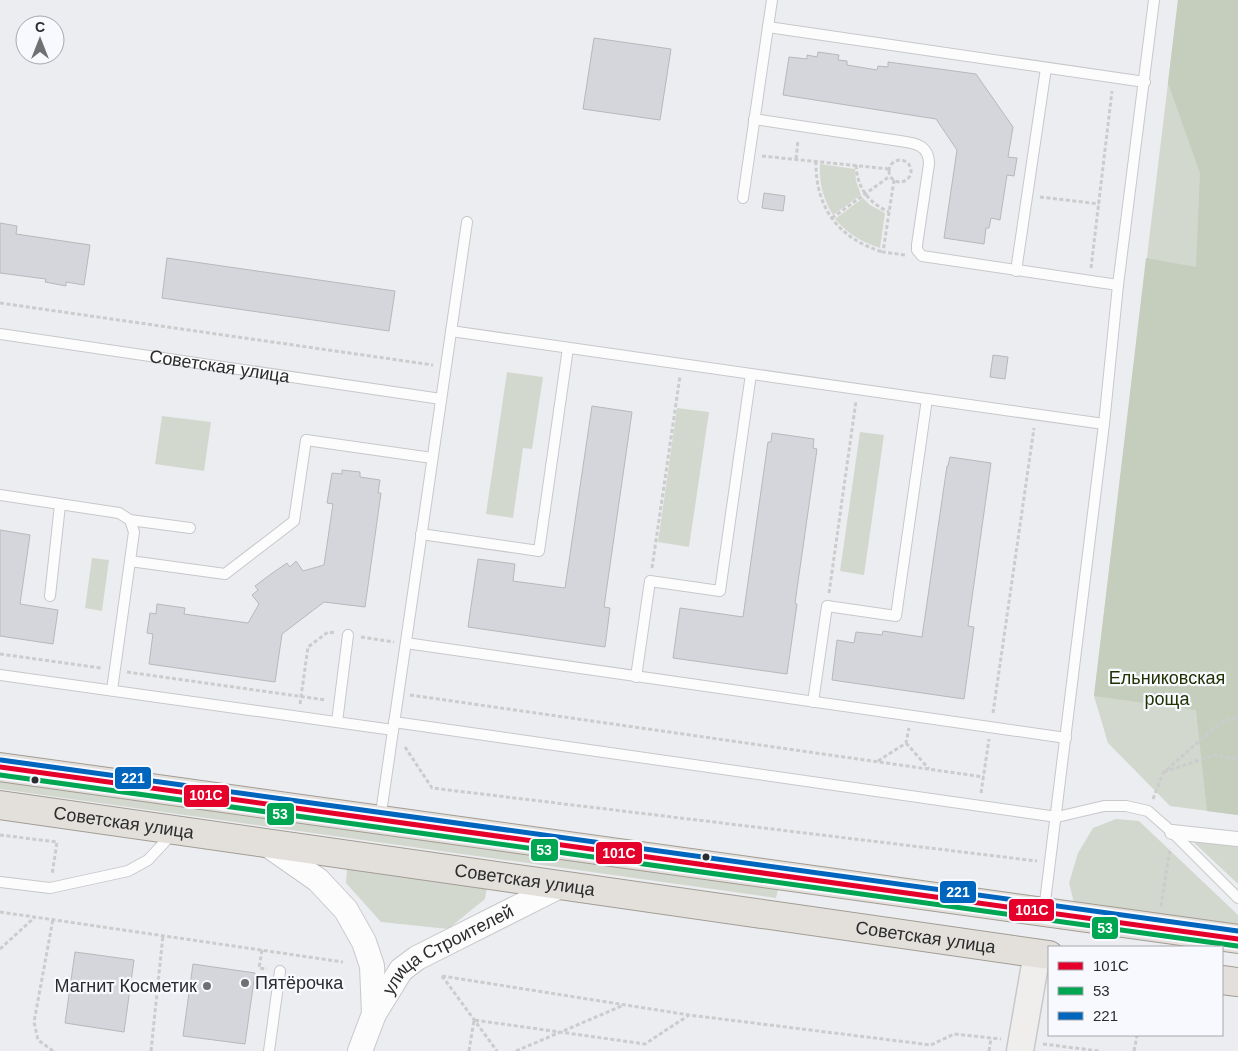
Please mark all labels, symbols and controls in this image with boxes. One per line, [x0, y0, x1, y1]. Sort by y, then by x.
north arrow [15, 15, 65, 65]
text: С [35, 19, 45, 35]
street label: Советская улица [148, 346, 292, 387]
park label: Ельниковская роща [1109, 668, 1225, 709]
line badge: 221 [114, 766, 152, 790]
text: 221 [121, 770, 145, 786]
unlabelled marker [30, 775, 40, 785]
line badge: 101С [183, 784, 230, 808]
text: 101С [189, 787, 223, 803]
line badge: 53 [266, 802, 295, 826]
street label: Советская улица [52, 803, 196, 843]
text: 53 [272, 806, 288, 822]
line badge: 53 [530, 838, 559, 862]
line badge: 101С [595, 841, 643, 865]
text: 53 [536, 842, 552, 858]
text: 101С [602, 845, 636, 861]
unlabelled marker [701, 852, 711, 862]
street label: Советская улица [453, 860, 597, 900]
line badge: 221 [939, 880, 977, 904]
text: 221 [946, 884, 970, 900]
line badge: 101С [1008, 898, 1055, 922]
street label: улица Строителей [378, 901, 517, 998]
text: 101С [1015, 902, 1049, 918]
line badge: 53 [1091, 916, 1119, 940]
street label: Советская улица [854, 917, 998, 957]
text: 53 [1097, 920, 1113, 936]
legend [1048, 946, 1223, 1036]
text: 101С [1093, 957, 1129, 974]
place label: Пятёрочка [255, 973, 344, 993]
place label: Магнит Косметик [55, 976, 197, 996]
marker: Пятёрочка [239, 977, 251, 989]
marker: Магнит Косметик [201, 980, 213, 992]
text: 53 [1093, 982, 1110, 999]
text: 221 [1093, 1007, 1118, 1024]

